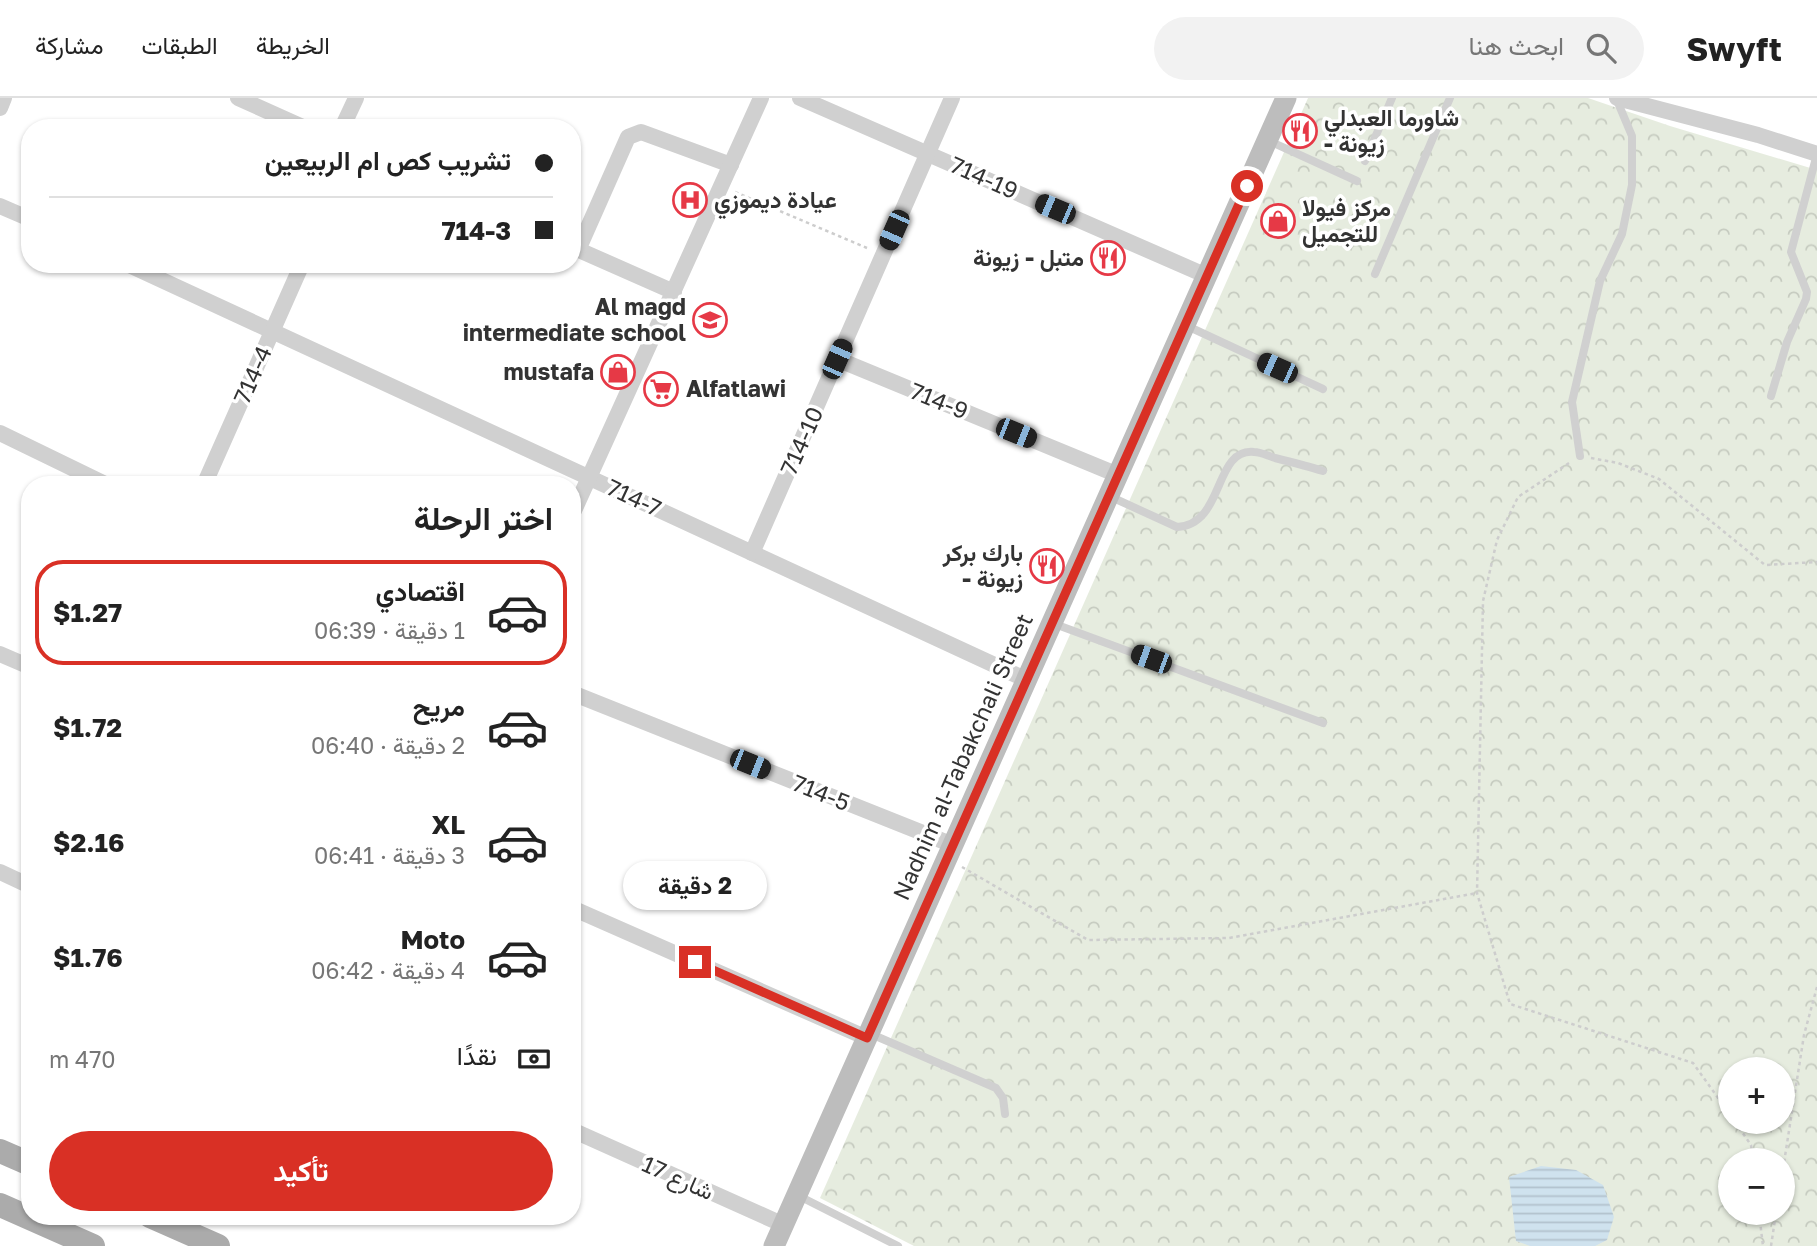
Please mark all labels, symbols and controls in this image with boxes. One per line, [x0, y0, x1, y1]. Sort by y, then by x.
search box [1154, 17, 1644, 80]
icon: search [1582, 29, 1620, 67]
text: Swyft [1686, 29, 1782, 68]
text: مشاركة [35, 30, 103, 59]
text: الطبقات [141, 30, 218, 59]
text: الخريطة [256, 30, 330, 59]
text: ابحث هنا [1468, 30, 1564, 61]
place label: شاورما العبدلي - زيونة [1324, 103, 1459, 159]
restaurant icon: شاورما العبدلي - زيونة [1281, 112, 1319, 150]
text: تشريب كص ام الربيعين [265, 145, 511, 176]
street label: 714-19 [946, 150, 1023, 204]
route start [1231, 170, 1263, 202]
hospital icon: عيادة ديموزي [671, 181, 709, 219]
place label: عيادة ديموزي [714, 185, 837, 219]
car [1032, 191, 1079, 227]
place label: مركز فيولا للتجميل [1302, 193, 1391, 248]
shop icon: مركز فيولا للتجميل [1259, 202, 1297, 240]
car [876, 207, 913, 253]
text: 714-3 [441, 215, 511, 246]
restaurant icon: متبل - زيونة [1089, 239, 1127, 277]
place label: متبل - زيونة [973, 243, 1084, 273]
place label: Al magd intermediate school [463, 292, 686, 346]
school or university icon: Al magd intermediate school [691, 301, 729, 339]
car [819, 336, 856, 382]
street label: 714-4 [227, 341, 277, 408]
car [1254, 350, 1301, 386]
shop icon: mustafa [599, 353, 637, 391]
place label: mustafa [504, 357, 594, 385]
supermarket icon: Alfatlawi [642, 370, 680, 408]
place label: Alfatlawi [686, 374, 786, 402]
street label: 714-9 [906, 376, 972, 424]
street label: 714-10 [774, 402, 828, 479]
car [993, 415, 1040, 451]
street label: 714-7 [603, 472, 666, 522]
text: اختر الرحلة [414, 499, 553, 537]
place label: بارك بركر - زيونة [942, 538, 1023, 594]
restaurant icon: بارك بركر - زيونة [1028, 547, 1066, 585]
text: اقتصادي [376, 576, 465, 607]
icon: car [486, 581, 549, 644]
text: $1.27 [53, 597, 122, 628]
street label: Nadhim al-Tabakchali Street [886, 609, 1038, 904]
text: 1 دقيقة · 06:39 [314, 616, 465, 644]
car [1128, 642, 1175, 676]
text: مريح [413, 691, 465, 722]
icon: car [486, 696, 549, 759]
text: $1.72 [53, 712, 122, 743]
text: 2 دقيقة · 06:40 [311, 731, 465, 759]
car [727, 746, 774, 782]
street label: 714-5 [789, 768, 854, 816]
text: XL [431, 809, 465, 840]
icon: car [486, 811, 549, 874]
text: $2.16 [53, 827, 125, 858]
text: 3 دقيقة · 06:41 [314, 841, 465, 869]
callout: 2 دقيقة [623, 860, 767, 910]
text: 2 دقيقة [658, 871, 732, 899]
text: Moto [400, 924, 465, 955]
icon: car [486, 926, 549, 989]
text: $1.76 [53, 942, 123, 973]
route end [679, 946, 711, 978]
text: 4 دقيقة · 06:42 [311, 956, 465, 984]
text: نقدًا [457, 1040, 497, 1071]
icon: cash [515, 1040, 553, 1078]
text: 470 m [49, 1045, 116, 1073]
map controls [1718, 1057, 1795, 1225]
button: + [1718, 1057, 1795, 1134]
button: تأكيد [49, 1131, 553, 1211]
button: − [1718, 1148, 1795, 1225]
street label: شارع 17 [637, 1149, 719, 1208]

